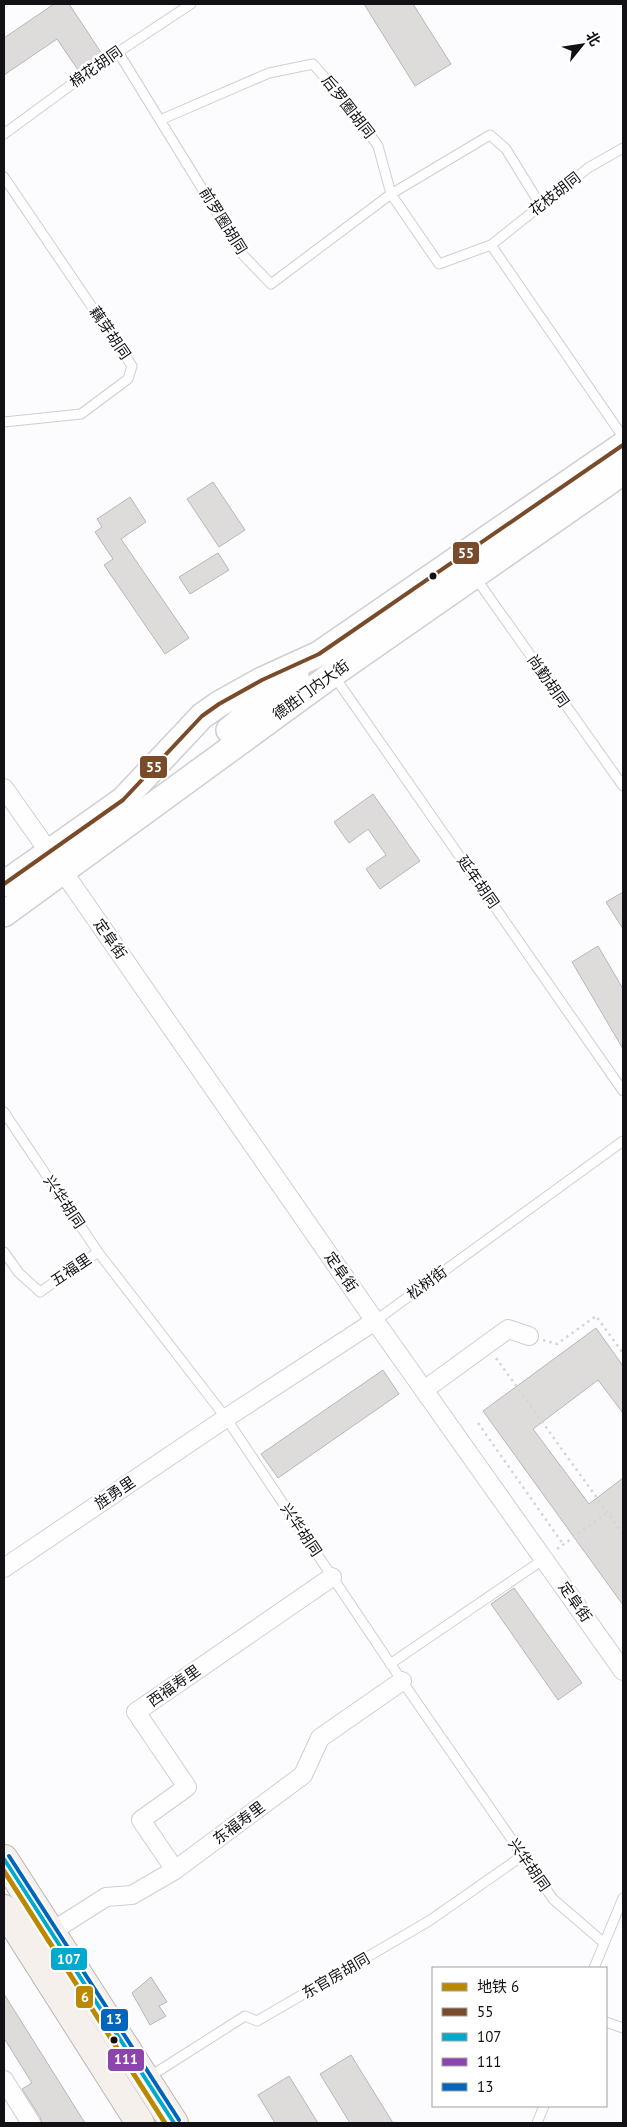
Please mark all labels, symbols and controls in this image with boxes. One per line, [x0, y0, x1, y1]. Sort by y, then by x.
north arrow [557, 20, 607, 70]
text: 北 [582, 28, 605, 49]
street label: 棉花胡同 [66, 42, 126, 92]
street label: 后罗圈胡同 [318, 71, 379, 142]
street label: 花枝胡同 [525, 168, 584, 220]
street label: 前罗圈胡同 [195, 184, 251, 258]
street label: 藕芽胡同 [86, 303, 135, 363]
line badge: 55 [452, 541, 480, 565]
text: 55 [458, 544, 474, 562]
unlabelled marker [428, 571, 438, 581]
street label: 尚勤胡同 [523, 651, 573, 711]
street label: 德胜门内大街 [269, 655, 353, 724]
line badge: 55 [139, 755, 168, 779]
text: 55 [146, 758, 162, 776]
street label: 延年胡同 [453, 852, 503, 912]
street label: 定阜街 [90, 915, 131, 963]
street label: 兴华胡同 [40, 1172, 89, 1232]
street label: 定阜街 [321, 1248, 362, 1296]
street label: 五福里 [47, 1249, 95, 1290]
street label: 松树街 [403, 1262, 450, 1304]
street label: 旌勇里 [91, 1472, 139, 1513]
street label: 兴华胡同 [277, 1500, 326, 1560]
street label: 定阜街 [555, 1578, 596, 1626]
street label: 西福寿里 [144, 1661, 204, 1711]
street label: 东福寿里 [209, 1797, 268, 1848]
street label: 兴华胡同 [504, 1835, 554, 1895]
line badge: 107 [50, 1947, 88, 1971]
street label: 东官房胡同 [299, 1949, 373, 2003]
text: 107 [57, 1950, 81, 1968]
legend [432, 1967, 607, 2107]
text: 地铁 6 [477, 1977, 519, 1996]
line badge: 6 [75, 1985, 94, 2009]
text: 6 [81, 1988, 89, 2006]
text: 55 [477, 2002, 493, 2021]
line badge: 13 [100, 2008, 129, 2032]
text: 13 [106, 2010, 122, 2028]
text: 107 [477, 2027, 502, 2046]
unlabelled marker [109, 2035, 119, 2045]
line badge: 111 [107, 2048, 145, 2072]
text: 111 [114, 2050, 138, 2068]
text: 111 [477, 2052, 502, 2071]
text: 13 [477, 2077, 493, 2096]

